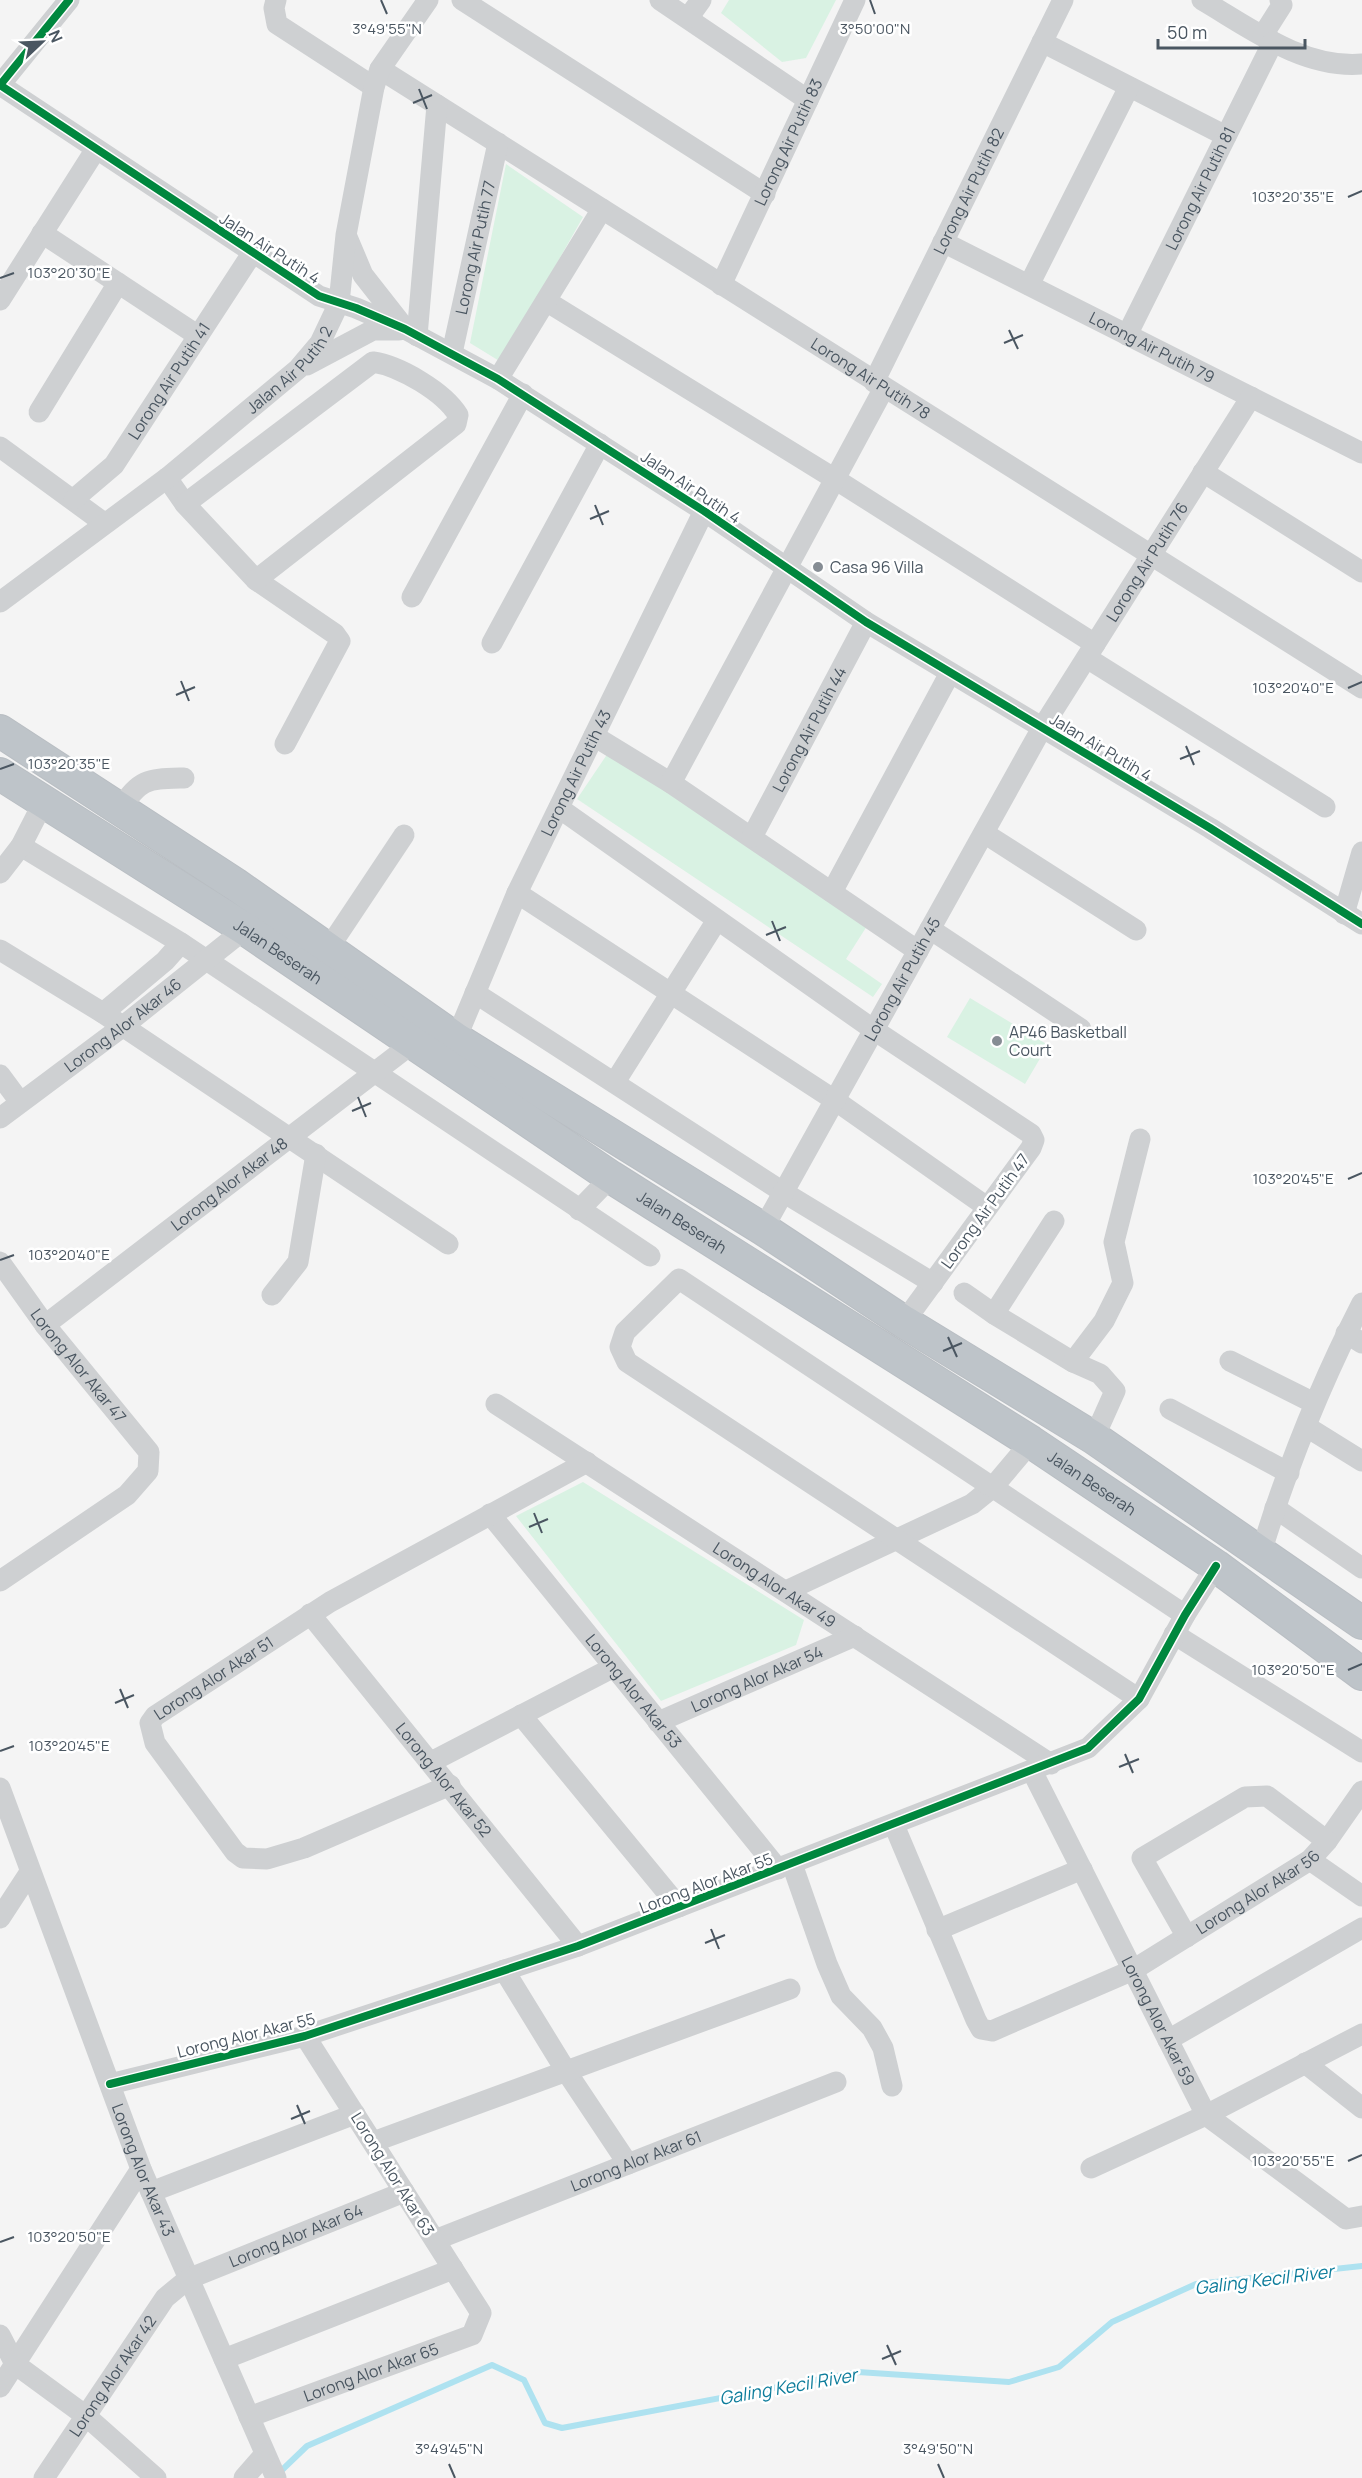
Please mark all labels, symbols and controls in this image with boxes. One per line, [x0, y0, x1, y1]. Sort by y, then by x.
north arrow [12, 12, 72, 72]
scale bar [1158, 12, 1305, 50]
text: 3°49'55"N [352, 18, 422, 39]
text: 3°50'00"N [840, 18, 910, 39]
text: 50 m [1167, 20, 1207, 44]
text: N [43, 27, 68, 46]
street label: Lorong Air Putih 83 [749, 75, 828, 209]
street label: Lorong Air Putih 81 [1160, 123, 1240, 254]
street label: Lorong Air Putih 82 [928, 124, 1009, 258]
street label: Lorong Air Putih 77 [450, 179, 500, 316]
text: 103°20'35"E [1252, 186, 1334, 207]
street label: Jalan Air Putih 4 [215, 207, 325, 289]
text: 103°20'30"E [28, 262, 110, 283]
street label: Lorong Air Putih 79 [1085, 306, 1219, 388]
street label: Lorong Air Putih 41 [123, 318, 215, 444]
street label: Jalan Air Putih 2 [242, 323, 337, 419]
street label: Lorong Air Putih 78 [807, 332, 935, 424]
street label: Jalan Air Putih 4 [637, 445, 745, 529]
street label: Lorong Air Putih 76 [1101, 498, 1193, 626]
place label: Casa 96 Villa [830, 556, 923, 578]
marker: Casa 96 Villa [811, 560, 825, 574]
street label: Lorong Air Putih 44 [767, 663, 851, 796]
text: 103°20'40"E [1252, 677, 1334, 698]
street label: Lorong Air Putih 43 [536, 706, 616, 840]
street label: Jalan Air Putih 4 [1046, 708, 1156, 786]
text: 103°20'35"E [28, 753, 110, 774]
street label: Lorong Air Putih 45 [859, 913, 945, 1045]
street label: Jalan Beserah [230, 914, 327, 989]
street label: Lorong Alor Akar 46 [60, 973, 186, 1077]
place label: AP46 Basketball Court [1009, 1021, 1127, 1061]
marker: AP46 Basketball Court [990, 1034, 1004, 1048]
street label: Lorong Alor Akar 48 [166, 1132, 292, 1236]
street label: Lorong Air Putih 47 [936, 1149, 1034, 1273]
text: 103°20'45"E [1252, 1168, 1334, 1189]
street label: Jalan Beserah [633, 1185, 731, 1258]
text: 103°20'40"E [28, 1244, 110, 1265]
street label: Lorong Alor Akar 47 [26, 1304, 131, 1427]
street label: Jalan Beserah [1043, 1445, 1141, 1521]
street label: Lorong Alor Akar 49 [709, 1537, 840, 1633]
street label: Lorong Alor Akar 53 [581, 1629, 687, 1753]
street label: Lorong Alor Akar 51 [149, 1631, 278, 1725]
street label: Lorong Alor Akar 54 [688, 1640, 826, 1717]
text: 103°20'50"E [1251, 1659, 1335, 1680]
street label: Lorong Alor Akar 52 [391, 1718, 497, 1842]
text: 103°20'45"E [28, 1735, 110, 1756]
street label: Lorong Alor Akar 56 [1192, 1845, 1325, 1939]
street label: Lorong Alor Akar 55 [636, 1847, 776, 1919]
street label: Lorong Alor Akar 59 [1116, 1952, 1200, 2089]
street label: Lorong Alor Akar 55 [175, 2007, 317, 2063]
street label: Lorong Alor Akar 43 [107, 2100, 180, 2240]
street label: Lorong Alor Akar 63 [346, 2108, 440, 2240]
street label: Lorong Alor Akar 61 [567, 2125, 705, 2197]
text: 103°20'55"E [1252, 2150, 1334, 2171]
street label: Lorong Alor Akar 64 [226, 2199, 366, 2272]
text: 103°20'50"E [27, 2226, 111, 2247]
water label: Galing Kecil River [1193, 2258, 1337, 2299]
street label: Lorong Alor Akar 42 [64, 2311, 161, 2441]
street label: Lorong Alor Akar 65 [300, 2337, 442, 2407]
water label: Galing Kecil River [717, 2362, 861, 2410]
text: 3°49'45"N [415, 2438, 483, 2459]
text: 3°49'50"N [903, 2438, 973, 2459]

